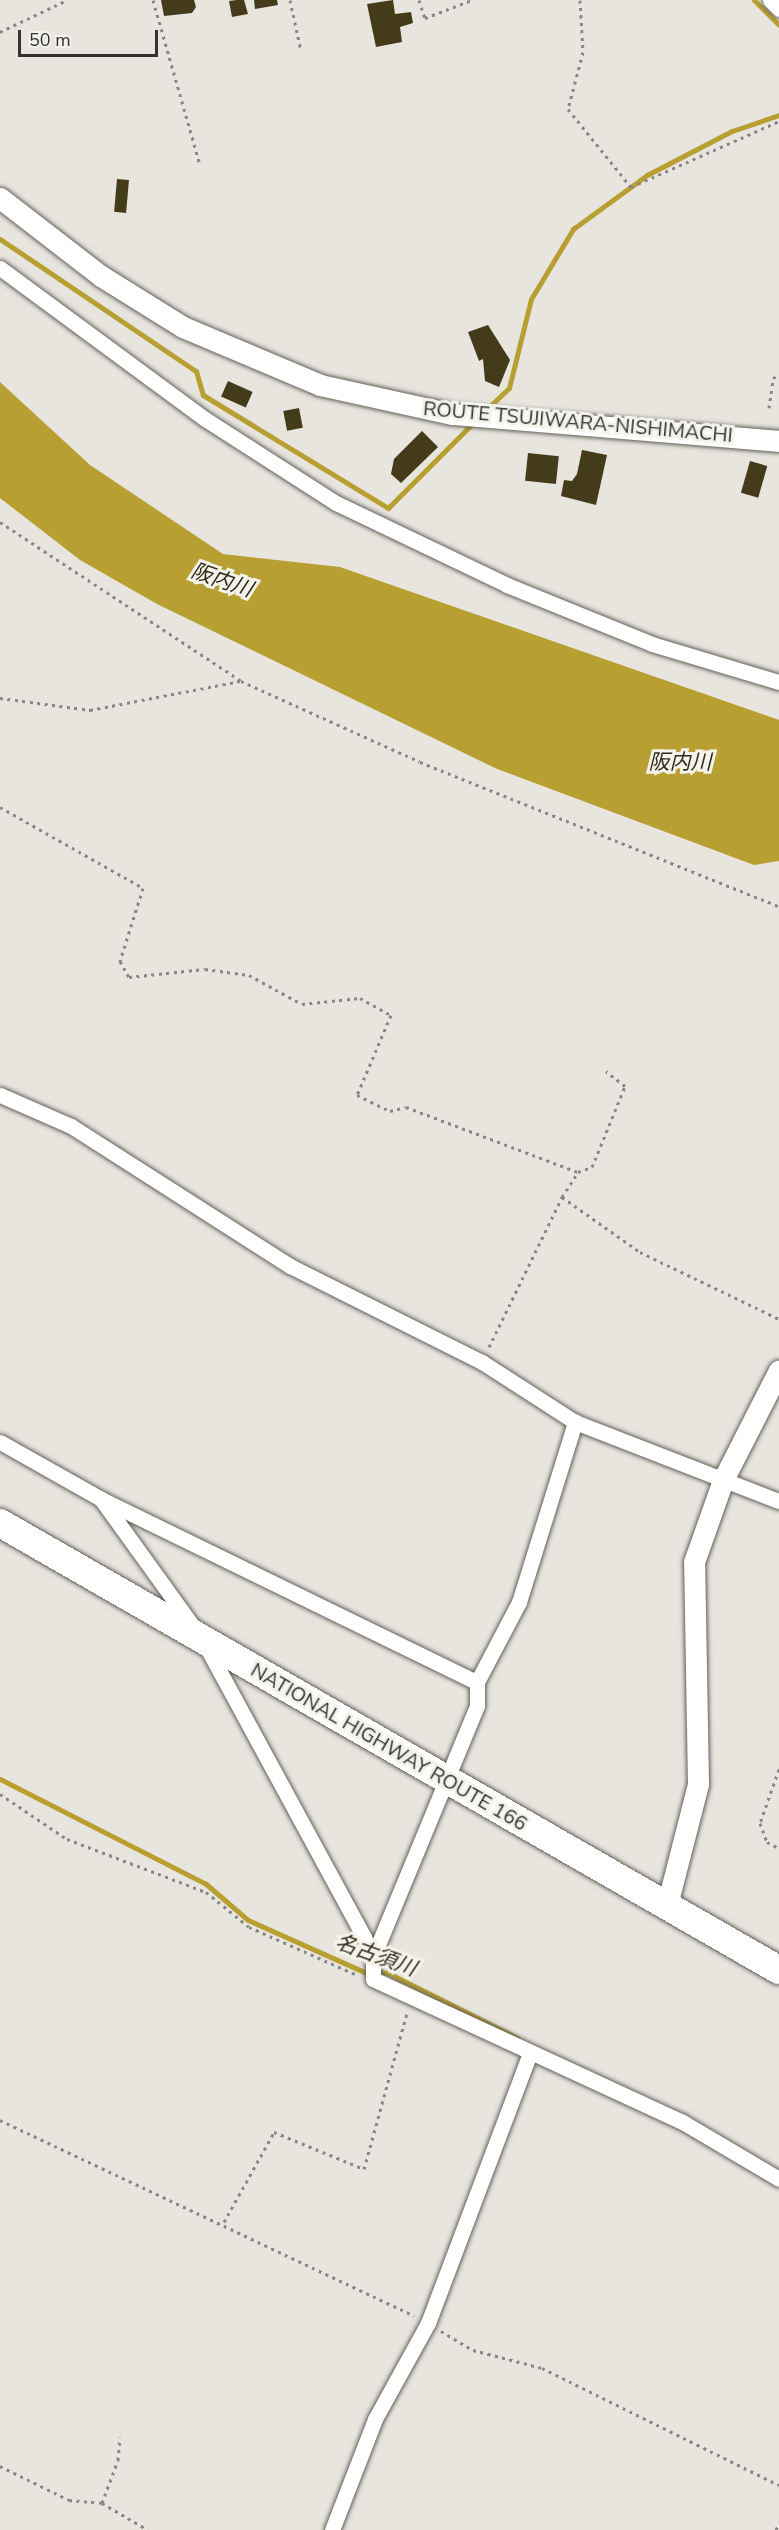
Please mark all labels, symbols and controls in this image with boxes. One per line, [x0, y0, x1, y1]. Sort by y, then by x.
scale bar [21, 18, 160, 56]
text: 50 m [29, 28, 71, 52]
street label: ROUTE TSUJIWARA-NISHIMACHI [422, 397, 734, 447]
water label: 阪内川 [188, 558, 256, 602]
water label: 阪内川 [649, 749, 711, 775]
street label: NATIONAL HIGHWAY ROUTE 166 [247, 1658, 531, 1836]
water label: 名古須川 [332, 1929, 420, 1981]

